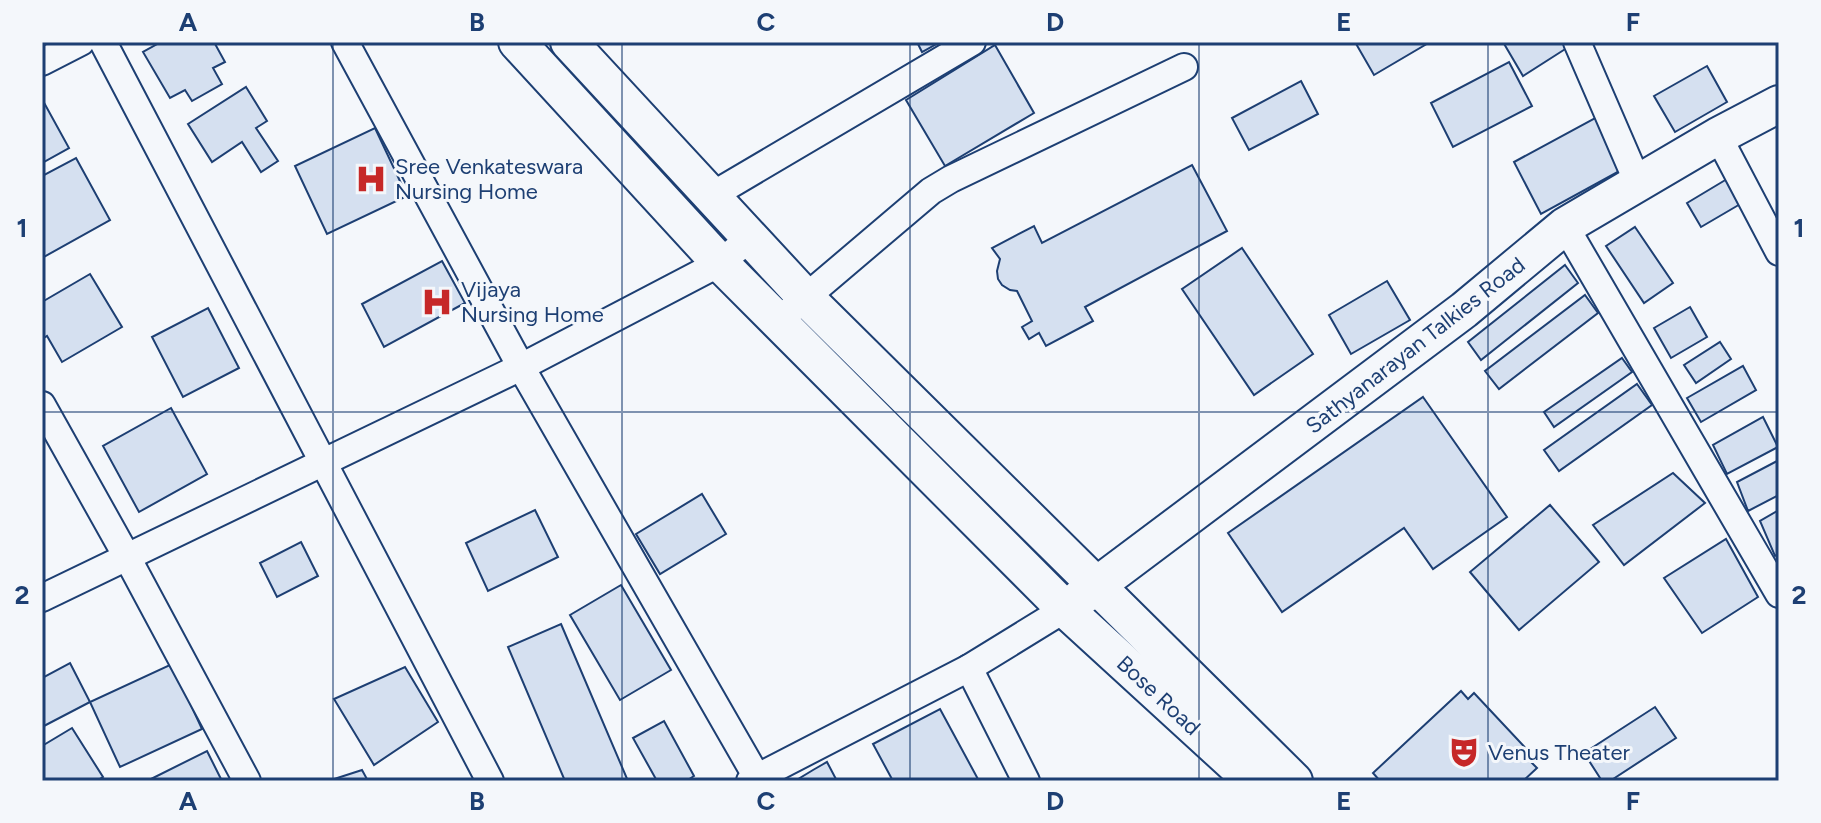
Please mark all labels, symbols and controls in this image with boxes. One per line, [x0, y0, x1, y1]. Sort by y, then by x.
text: A [179, 6, 198, 38]
text: B [469, 6, 485, 38]
text: C [757, 6, 776, 38]
text: D [1046, 6, 1064, 38]
text: E [1336, 6, 1352, 38]
text: F [1626, 6, 1640, 38]
place label: Sree Venkateswara Nursing Home [395, 153, 583, 205]
hospital icon: Sree Venkateswara Nursing Home [354, 162, 388, 196]
text: 1 [17, 212, 27, 244]
text: 1 [1794, 212, 1804, 244]
street label: Sathyanarayan Talkies Road [1300, 251, 1530, 439]
place label: Vijaya Nursing Home [461, 276, 604, 328]
hospital icon: Vijaya Nursing Home [420, 285, 454, 319]
text: 2 [14, 579, 30, 611]
text: 2 [1791, 579, 1807, 611]
street label: Bose Road [1111, 650, 1206, 741]
theatre icon: Venus Theater [1447, 735, 1481, 769]
place label: Venus Theater [1488, 739, 1631, 766]
text: A [179, 785, 198, 817]
text: B [469, 785, 485, 817]
text: C [757, 785, 776, 817]
text: D [1046, 785, 1064, 817]
text: E [1336, 785, 1352, 817]
text: F [1626, 785, 1640, 817]

